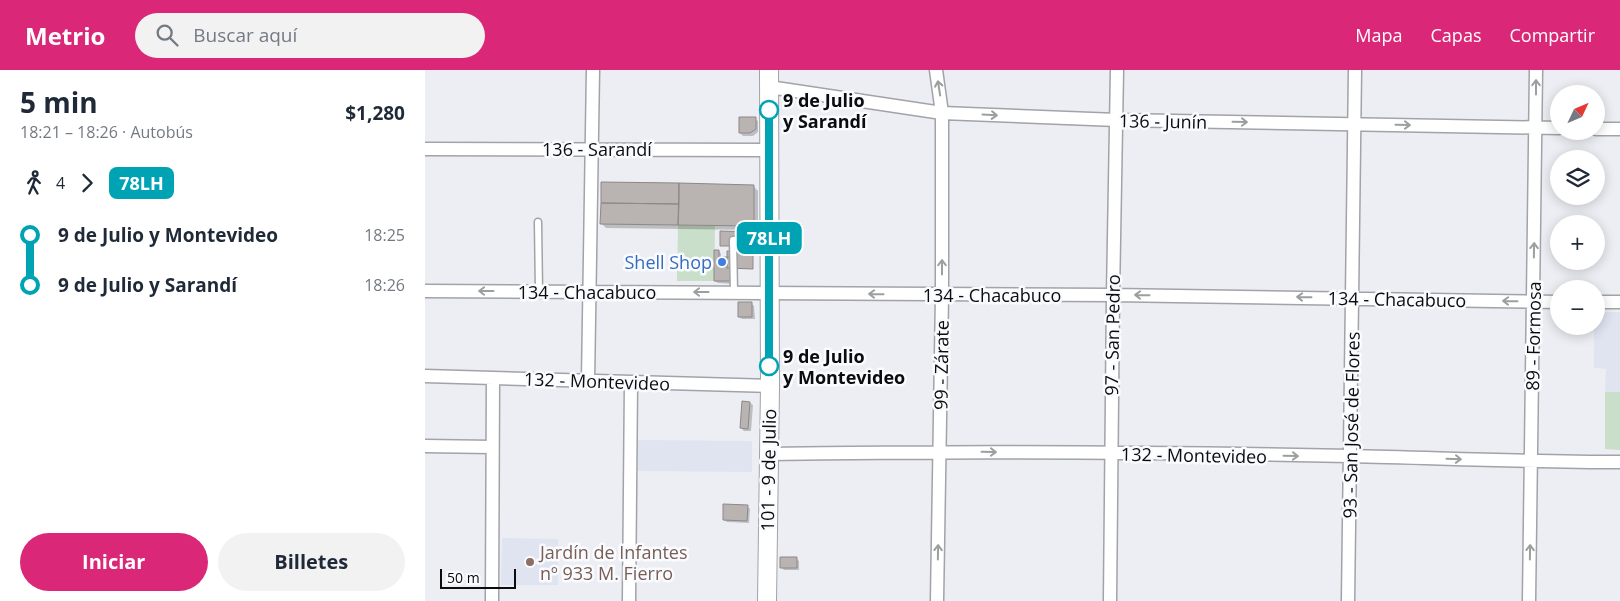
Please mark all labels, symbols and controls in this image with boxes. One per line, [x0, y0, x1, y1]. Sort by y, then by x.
search box [135, 13, 485, 58]
text: Metrio [25, 19, 105, 52]
icon: search [153, 21, 181, 49]
text: Buscar aquí [193, 22, 297, 48]
text: Mapa [1355, 23, 1403, 47]
text: Capas [1431, 23, 1481, 47]
text: Compartir [1509, 23, 1595, 47]
one-way arrow [933, 80, 943, 96]
one-way arrow [1531, 80, 1541, 96]
text: 5 min [20, 83, 98, 121]
north arrow [1550, 85, 1605, 140]
map controls [1550, 85, 1605, 335]
place label: 9 de Julio y Sarandí [783, 88, 868, 133]
text: $1,280 [345, 100, 405, 126]
marker: 9 de Julio y Sarandí [759, 100, 779, 120]
street label: 136 - Junín [1119, 108, 1207, 134]
one-way arrow [982, 110, 998, 119]
one-way arrow [1232, 117, 1248, 127]
one-way arrow [1395, 120, 1411, 129]
text: 18:21 – 18:26 · Autobús [20, 121, 193, 143]
street label: 136 - Sarandí [542, 137, 652, 161]
button: layers [1550, 150, 1605, 205]
icon: walk [20, 169, 48, 197]
icon: forward [73, 169, 101, 197]
text: 78LH [119, 171, 164, 195]
text: 4 [56, 172, 65, 194]
button: + [1550, 215, 1605, 270]
text: 9 de Julio y Montevideo [58, 222, 278, 248]
line badge: 78LH [734, 222, 804, 254]
text: 18:25 [364, 224, 405, 246]
text: 78LH [747, 226, 791, 250]
one-way arrow [1529, 242, 1539, 258]
place label: Shell Shop [624, 250, 712, 274]
marker: Shell Shop [716, 256, 728, 268]
one-way arrow [937, 260, 947, 276]
text: 9 de Julio y Sarandí [58, 272, 237, 298]
text: 18:26 [364, 274, 405, 296]
street label: 97 - San Pedro [1099, 274, 1125, 396]
street label: 134 - Chacabuco [518, 280, 656, 304]
button: − [1550, 280, 1605, 335]
street label: 89 - Formosa [1520, 281, 1546, 391]
street label: 134 - Chacabuco [923, 283, 1061, 307]
one-way arrow [478, 286, 494, 296]
street label: 134 - Chacabuco [1328, 286, 1466, 312]
one-way arrow [693, 287, 709, 297]
one-way arrow [868, 289, 884, 299]
one-way arrow [1134, 291, 1150, 300]
one-way arrow [1297, 292, 1313, 302]
one-way arrow [1502, 296, 1518, 306]
street label: 99 - Zárate [928, 320, 954, 410]
street label: 93 - San José de Flores [1337, 331, 1365, 519]
place label: 9 de Julio y Montevideo [783, 344, 905, 389]
marker: 9 de Julio y Montevideo [759, 356, 779, 376]
street label: 132 - Montevideo [524, 366, 670, 396]
street label: 101 - 9 de Julio [755, 409, 781, 531]
street label: 132 - Montevideo [1121, 442, 1267, 468]
one-way arrow [980, 447, 997, 457]
one-way arrow [1283, 451, 1299, 460]
one-way arrow [1445, 455, 1461, 464]
button: Iniciar [20, 533, 208, 591]
button: Billetes [218, 533, 405, 591]
place label: Jardín de Infantes nº 933 M. Fierro [538, 540, 688, 585]
one-way arrow [933, 545, 943, 561]
one-way arrow [1525, 545, 1535, 561]
marker: Jardín de Infantes nº 933 M. Fierro [524, 556, 536, 568]
scale bar [440, 566, 516, 589]
text: 50 m [447, 568, 480, 587]

